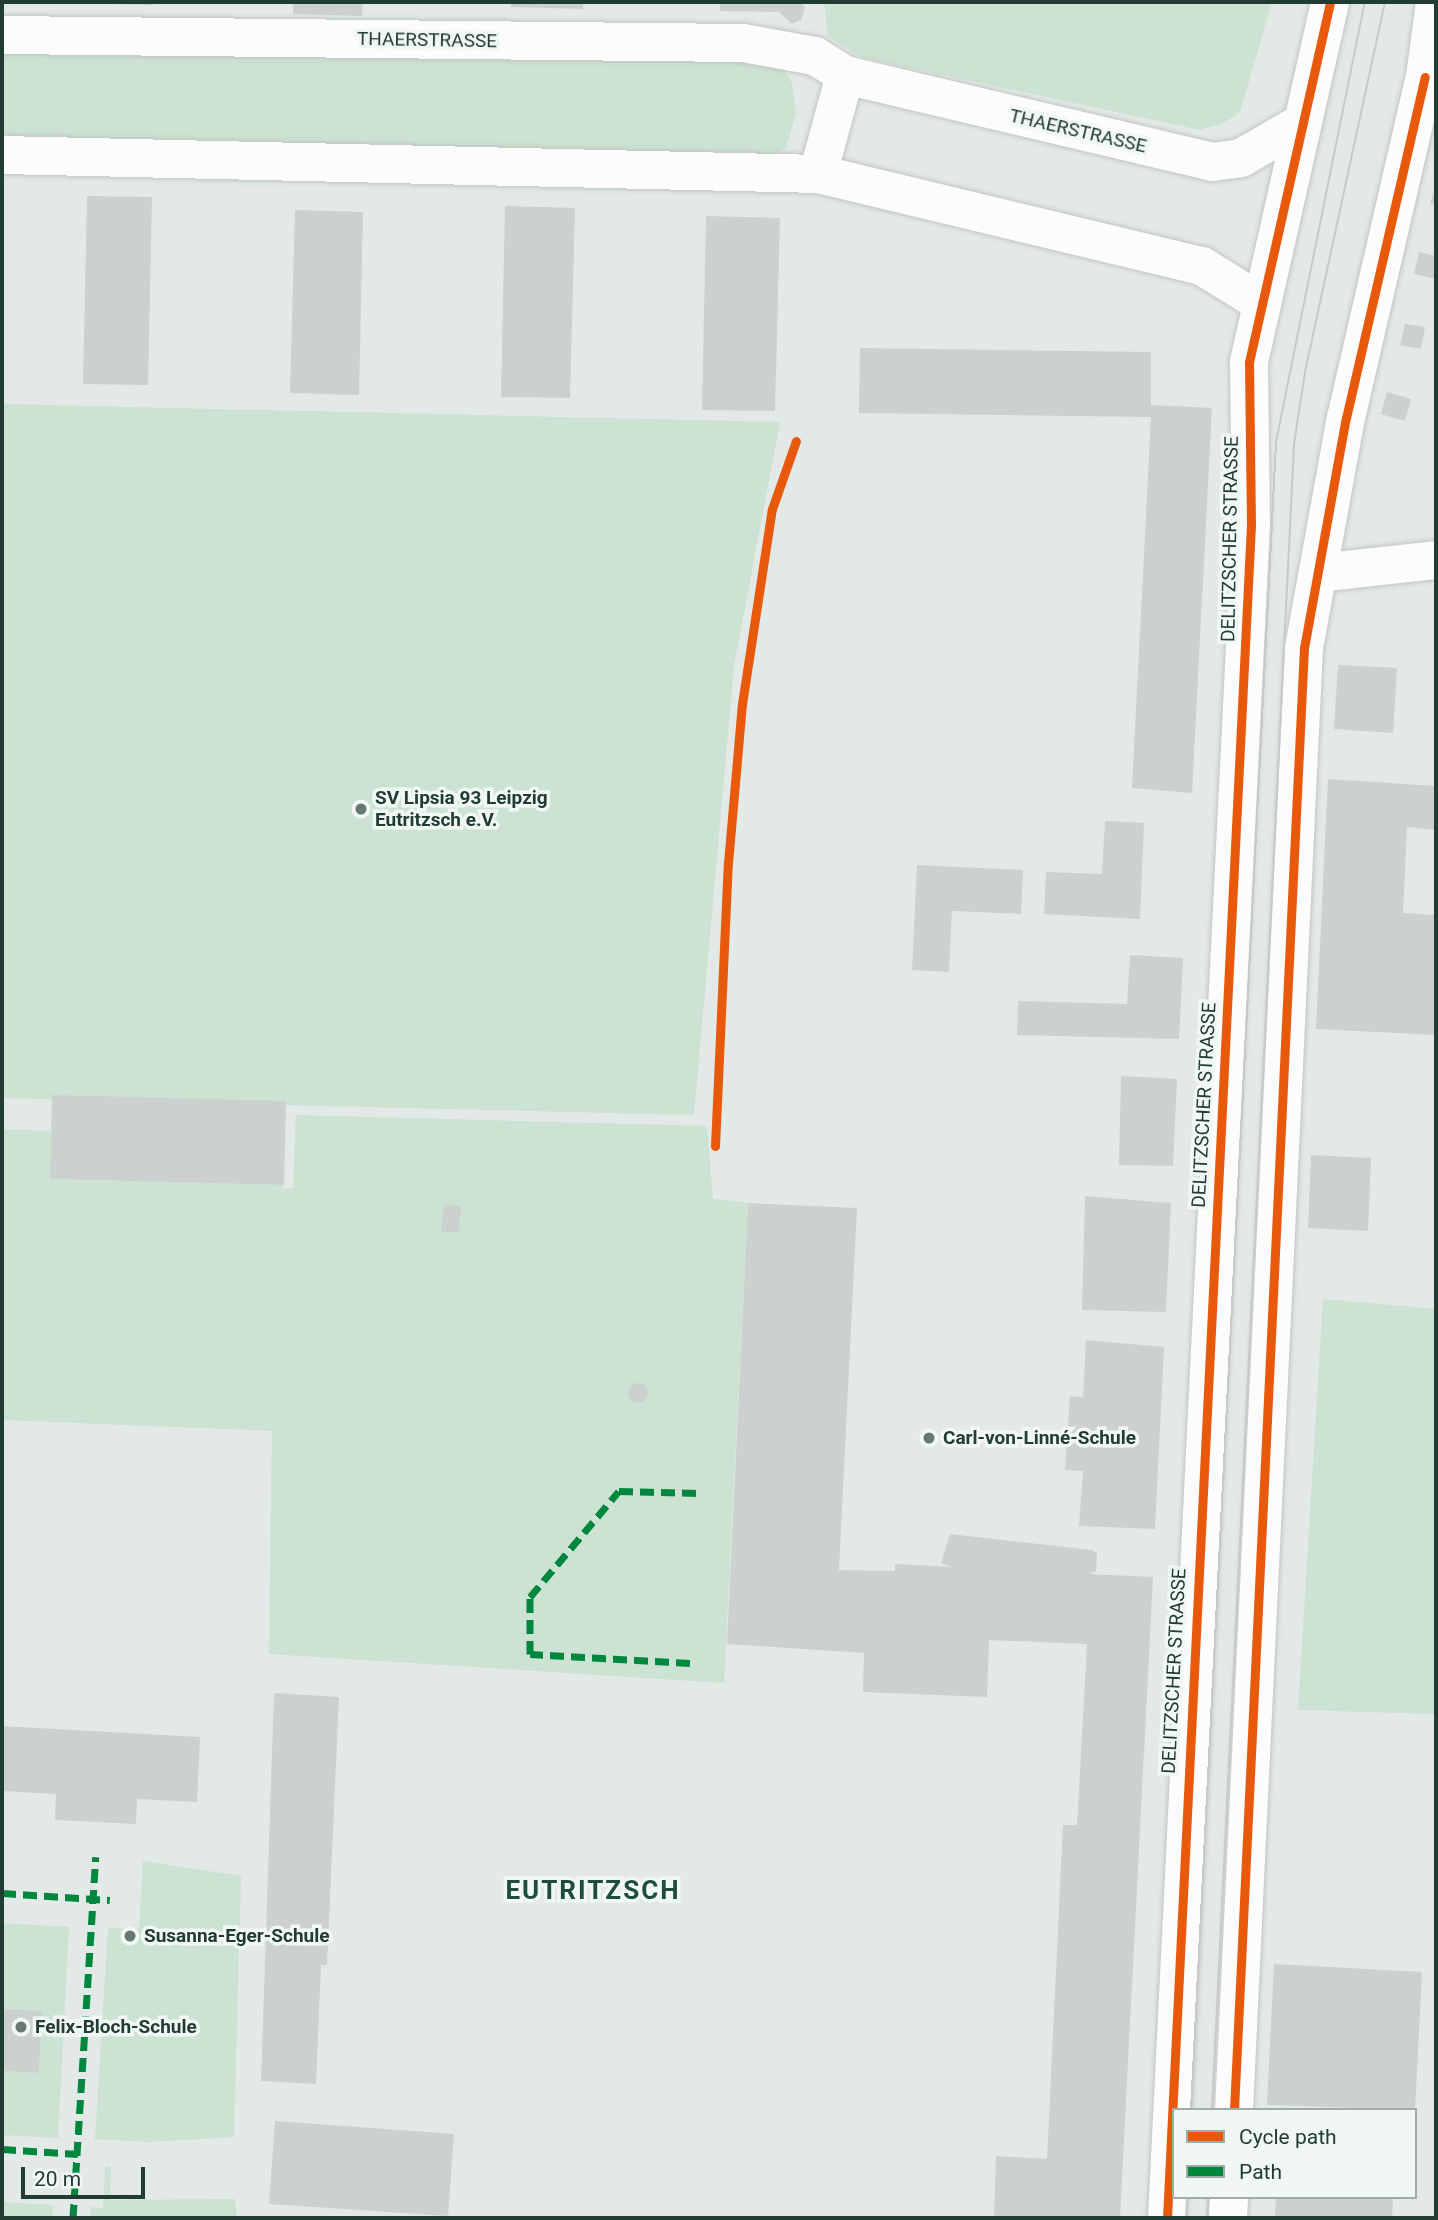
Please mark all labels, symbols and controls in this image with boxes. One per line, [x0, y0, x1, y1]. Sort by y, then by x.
street label: THAERSTRASSE [357, 27, 497, 53]
street label: THAERSTRASSE [1007, 104, 1149, 158]
street label: DELITZSCHER STRASSE [1217, 436, 1243, 642]
place label: SV Lipsia 93 Leipzig Eutritzsch e.V. [375, 787, 548, 831]
marker: SV Lipsia 93 Leipzig Eutritzsch e.V. [353, 801, 369, 817]
street label: DELITZSCHER STRASSE [1187, 1002, 1221, 1208]
place label: Carl-von-Linné-Schule [943, 1427, 1136, 1449]
marker: Carl-von-Linné-Schule [921, 1430, 937, 1446]
street label: DELITZSCHER STRASSE [1157, 1568, 1191, 1774]
district label: EUTRITZSCH [507, 1875, 679, 1907]
place label: Susanna-Eger-Schule [144, 1925, 329, 1947]
marker: Susanna-Eger-Schule [122, 1928, 138, 1944]
place label: Felix-Bloch-Schule [35, 2016, 197, 2038]
marker: Felix-Bloch-Schule [13, 2019, 29, 2035]
legend [1172, 2108, 1417, 2199]
text: Cycle path [1239, 2125, 1337, 2149]
scale bar [24, 2154, 149, 2198]
text: Path [1239, 2160, 1282, 2184]
text: 20 m [34, 2167, 81, 2191]

